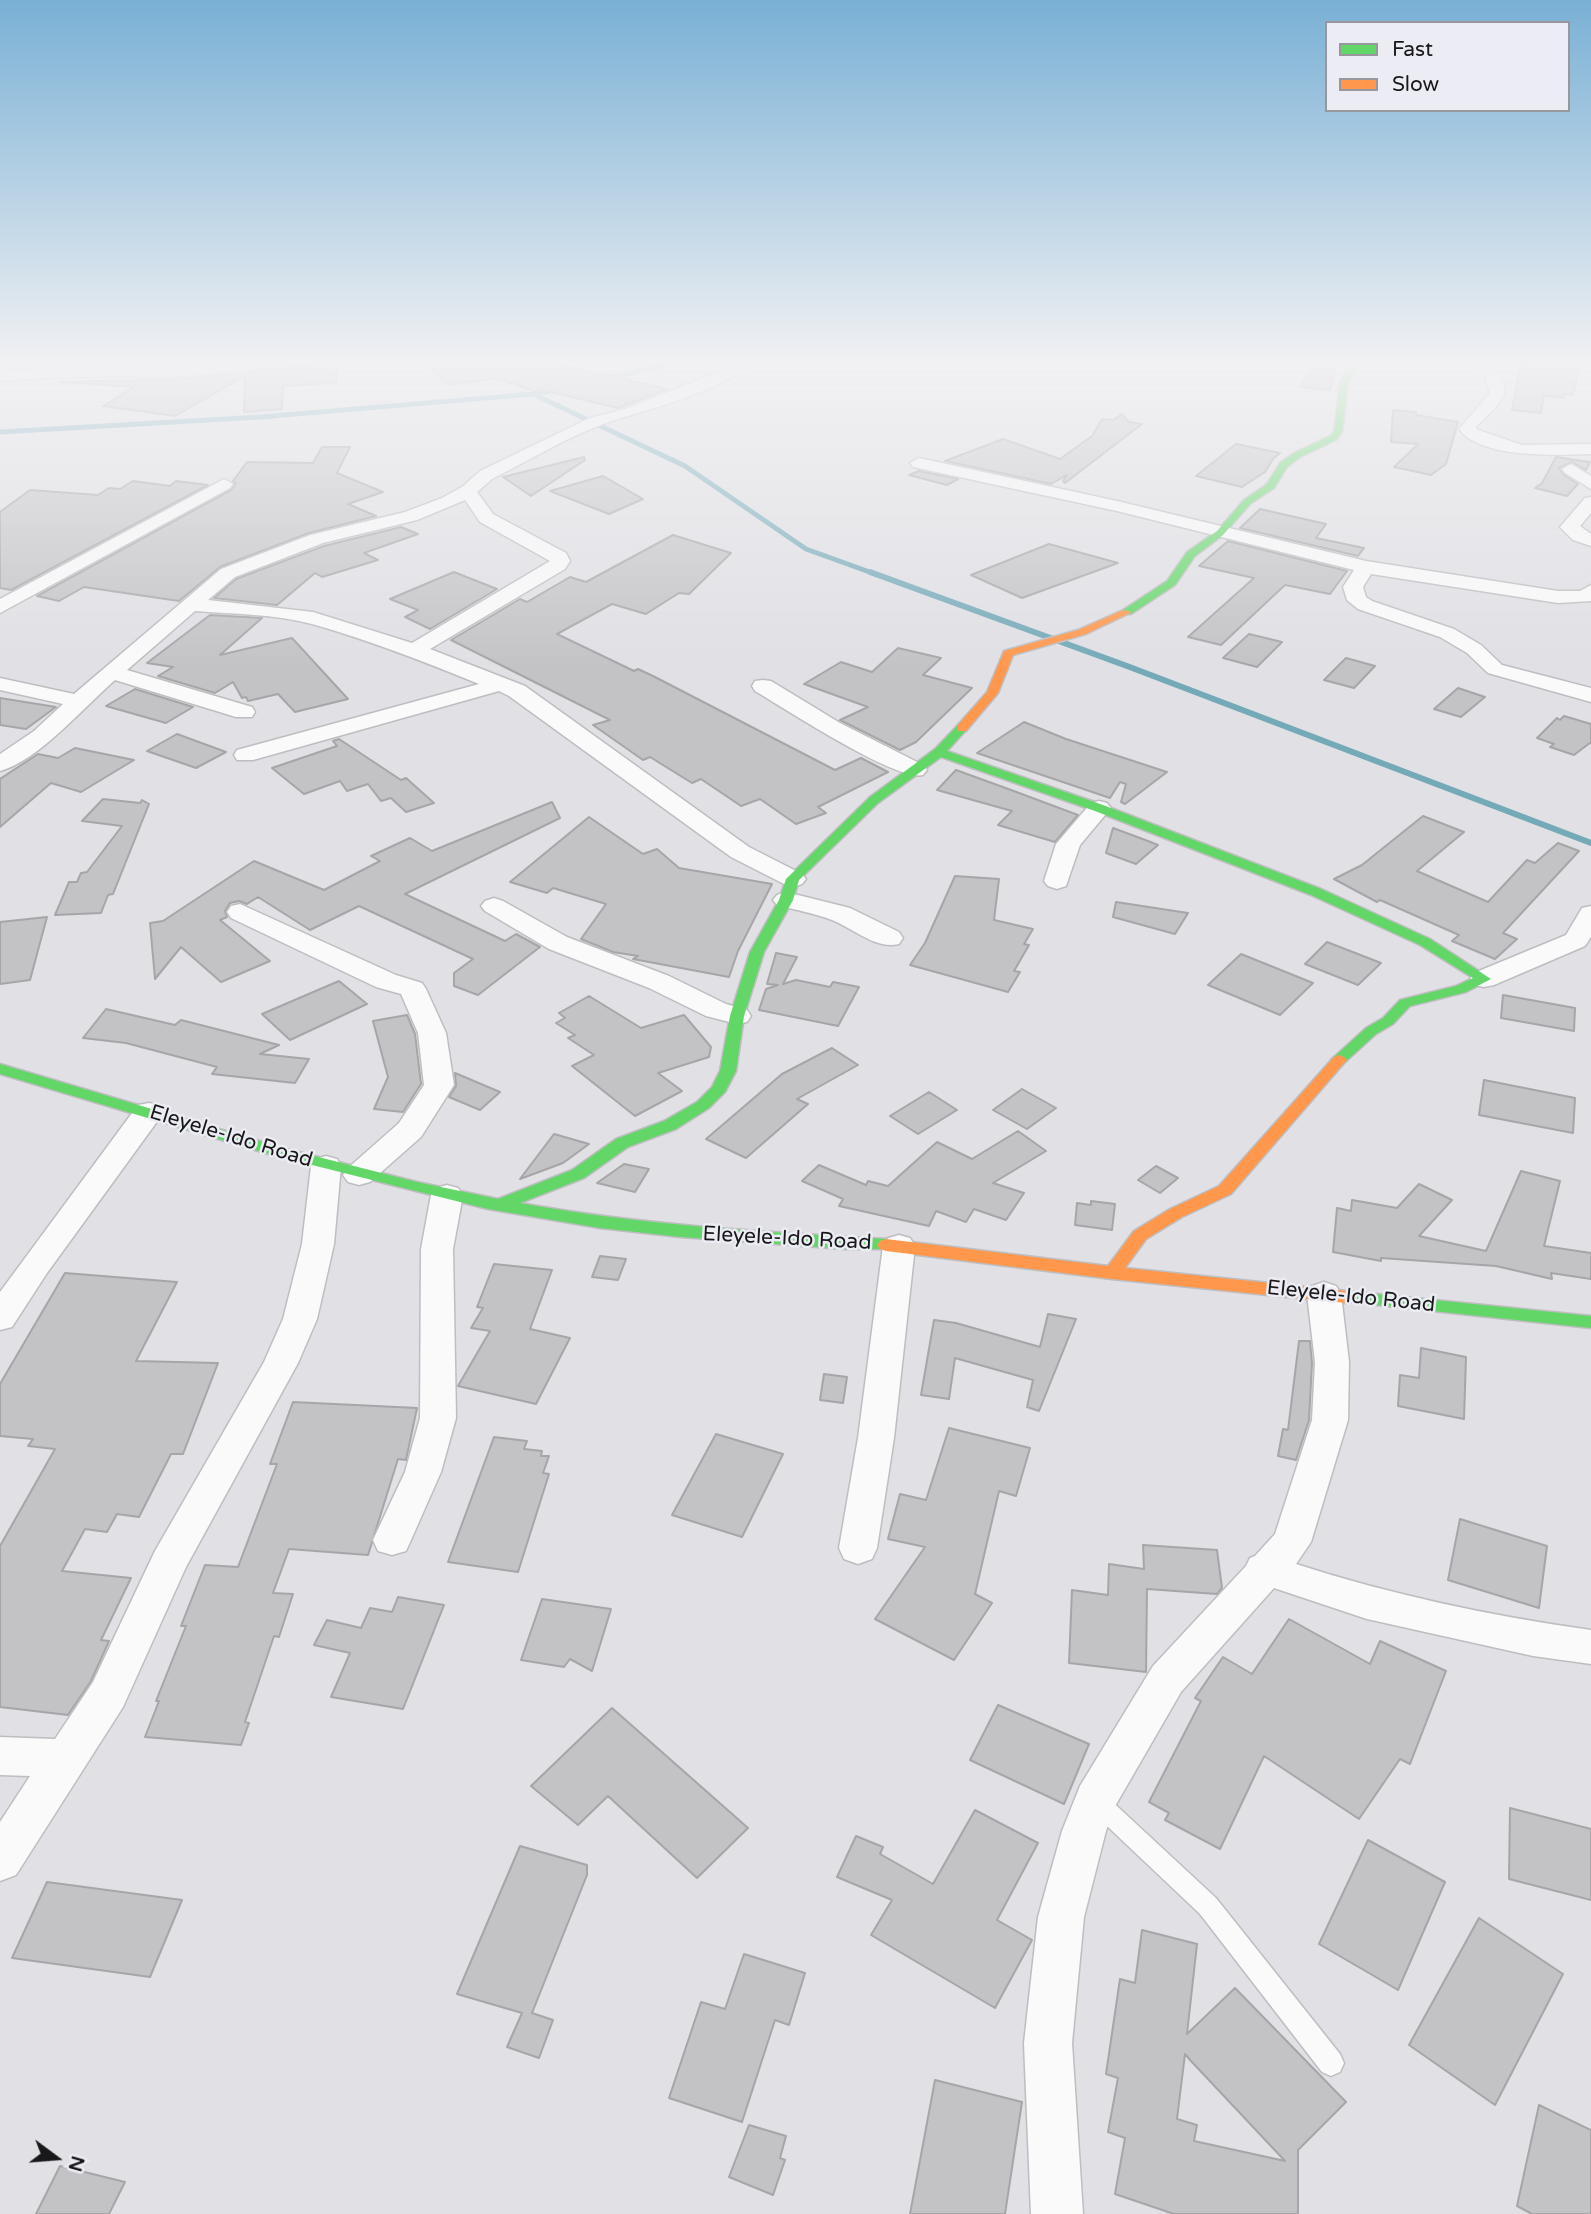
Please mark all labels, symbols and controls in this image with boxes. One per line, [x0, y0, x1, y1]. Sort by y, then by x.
legend [1325, 21, 1570, 112]
text: Fast [1392, 37, 1433, 62]
text: Slow [1392, 72, 1439, 97]
street label: Eleyele-Ido Road [146, 1100, 316, 1174]
street label: Eleyele-Ido Road [702, 1222, 872, 1256]
street label: Eleyele-Ido Road [1266, 1276, 1436, 1318]
north arrow [21, 2123, 91, 2193]
text: N [64, 2153, 89, 2174]

